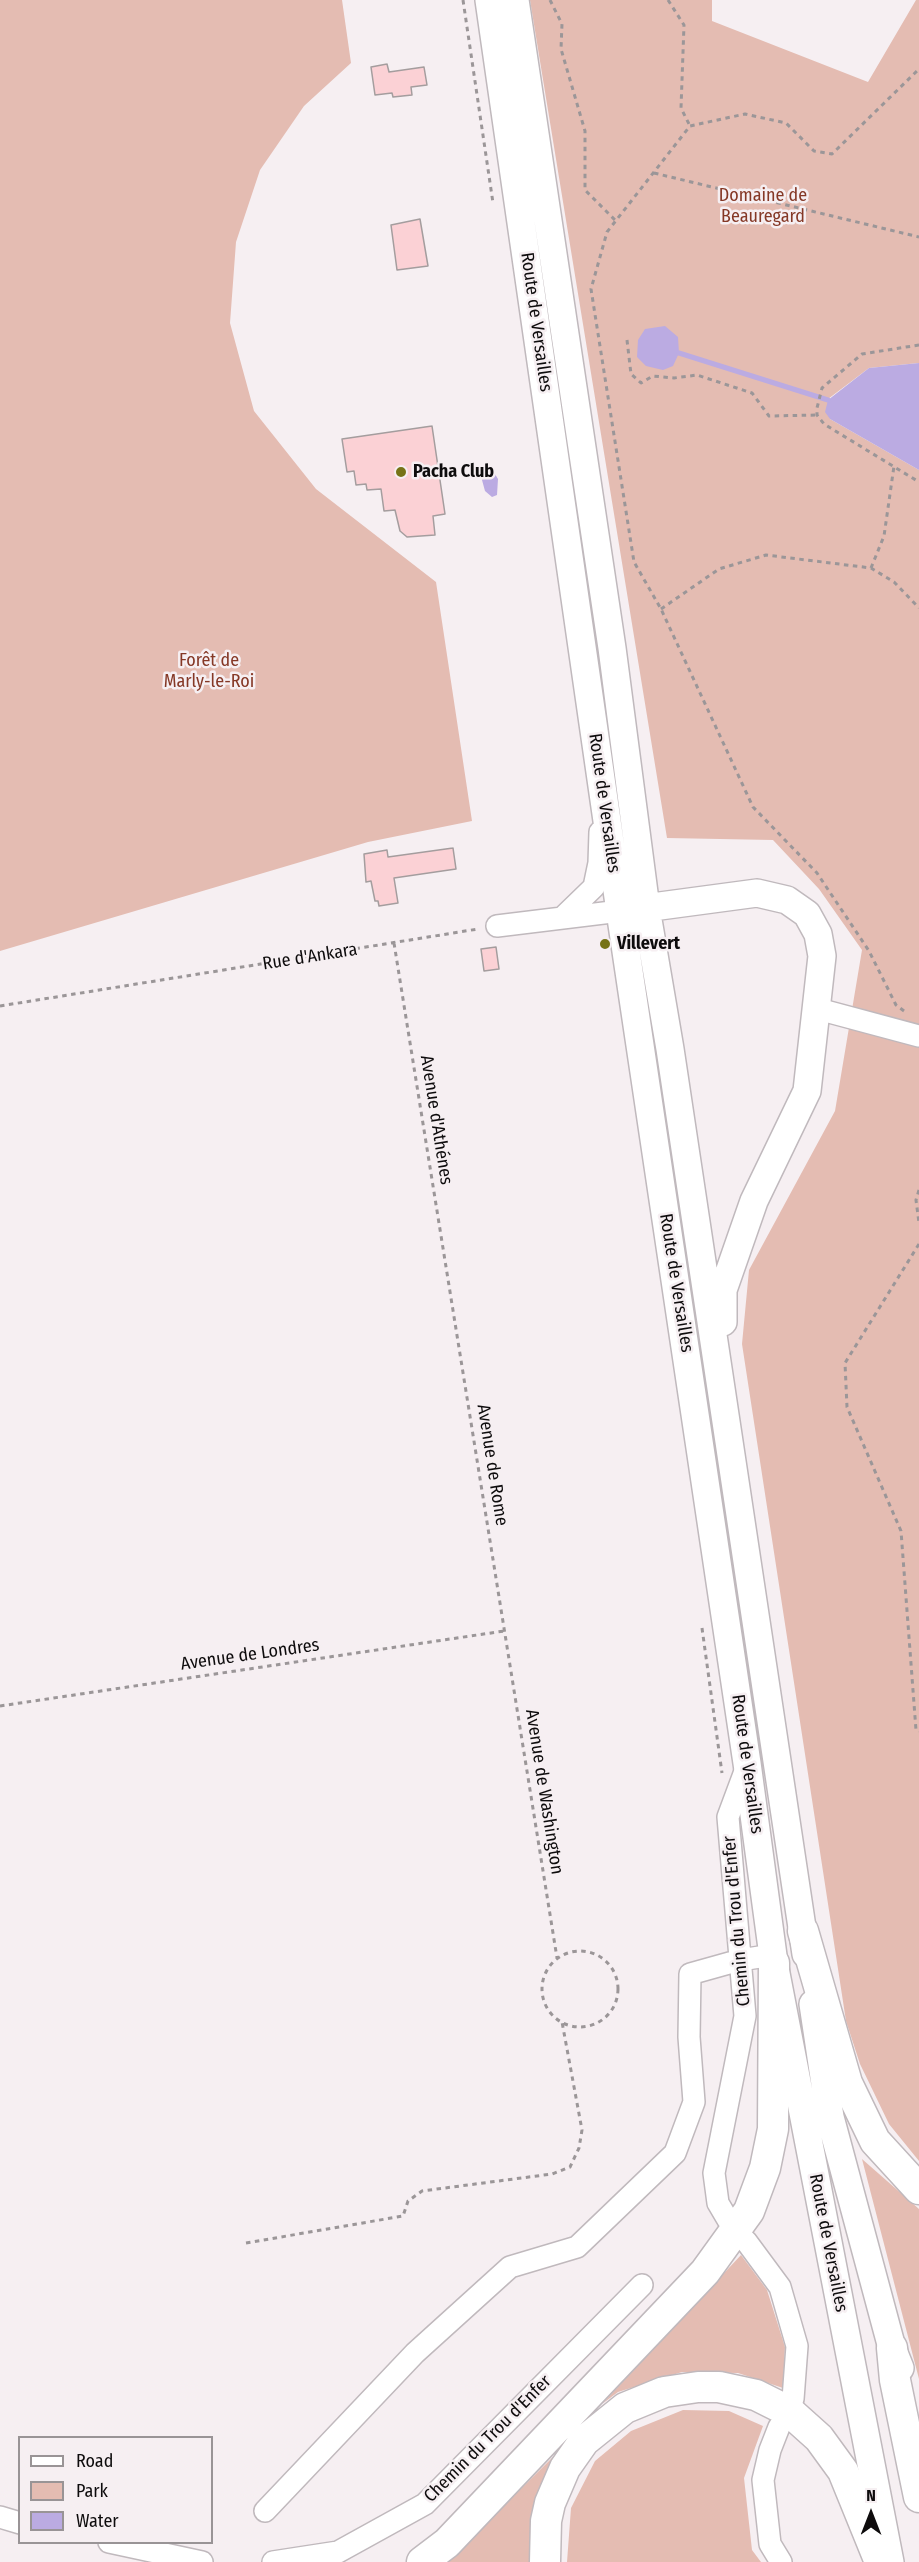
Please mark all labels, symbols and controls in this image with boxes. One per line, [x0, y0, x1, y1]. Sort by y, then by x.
park label: Domaine de Beauregard [719, 185, 807, 228]
street label: Route de Versailles [516, 251, 556, 393]
place label: Pacha Club [413, 461, 494, 483]
marker: Pacha Club [394, 465, 408, 479]
park label: Forêt de Marly-le-Roi [164, 650, 254, 692]
street label: Route de Versailles [584, 732, 624, 874]
place label: Villevert [617, 933, 680, 955]
marker: Villevert [598, 937, 612, 951]
street label: Rue d'Ankara [261, 939, 359, 975]
street label: Avenue d'Athénes [415, 1054, 457, 1186]
street label: Route de Versailles [654, 1212, 698, 1354]
street label: Avenue de Rome [472, 1403, 512, 1527]
street label: Avenue de Londres [179, 1635, 321, 1675]
street label: Route de Versailles [727, 1693, 767, 1835]
street label: Avenue de Washington [520, 1708, 568, 1876]
street label: Chemin du Trou d'Enfer [719, 1835, 755, 2007]
street label: Route de Versailles [804, 2172, 852, 2314]
street label: Chemin du Trou d'Enfer [420, 2371, 556, 2507]
legend [18, 2436, 213, 2544]
text: Road [76, 2450, 113, 2472]
text: Park [76, 2480, 108, 2502]
north arrow [841, 2484, 901, 2544]
text: N [866, 2486, 876, 2505]
text: Water [76, 2510, 119, 2532]

